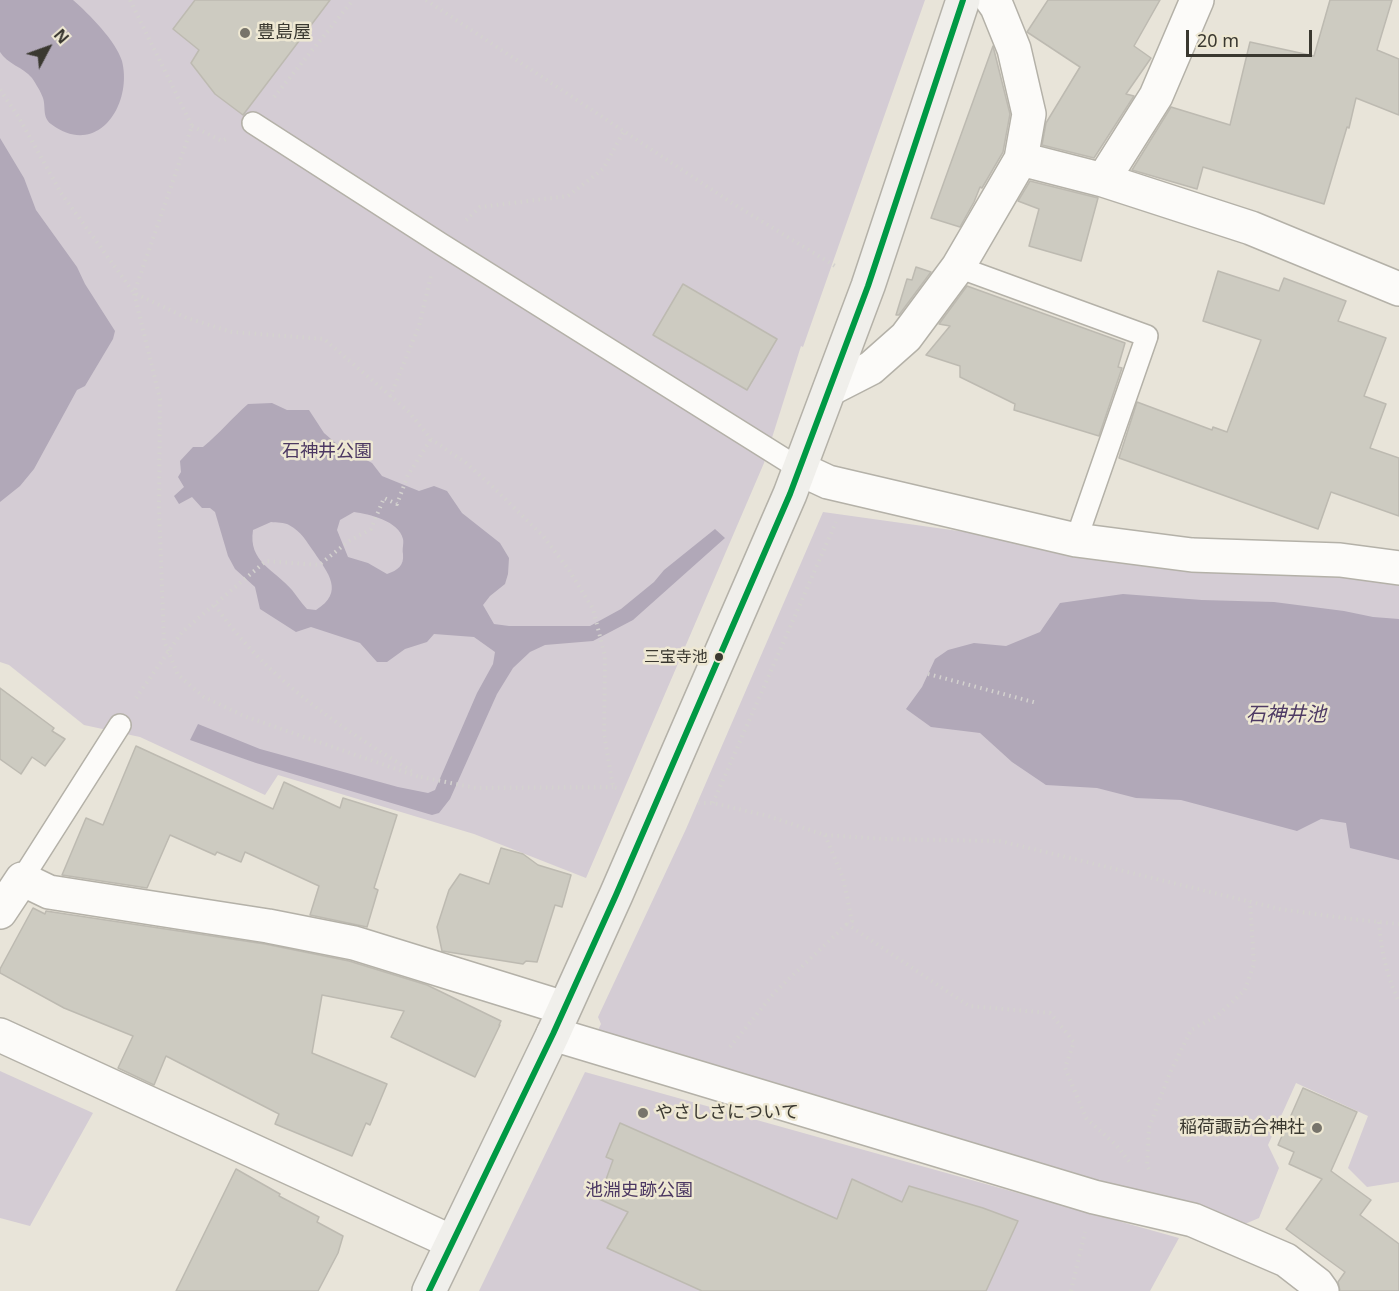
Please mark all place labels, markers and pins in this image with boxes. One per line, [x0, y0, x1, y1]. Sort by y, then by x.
place label: 豊島屋 [257, 22, 311, 44]
marker: 豊島屋 [238, 26, 252, 40]
place label: 三宝寺池 [644, 647, 708, 667]
marker: 三宝寺池 [713, 651, 725, 663]
place label: やさしさについて [655, 1102, 799, 1124]
marker: やさしさについて [636, 1106, 650, 1120]
place label: 稲荷諏訪合神社 [1179, 1117, 1305, 1139]
marker: 稲荷諏訪合神社 [1310, 1121, 1324, 1135]

